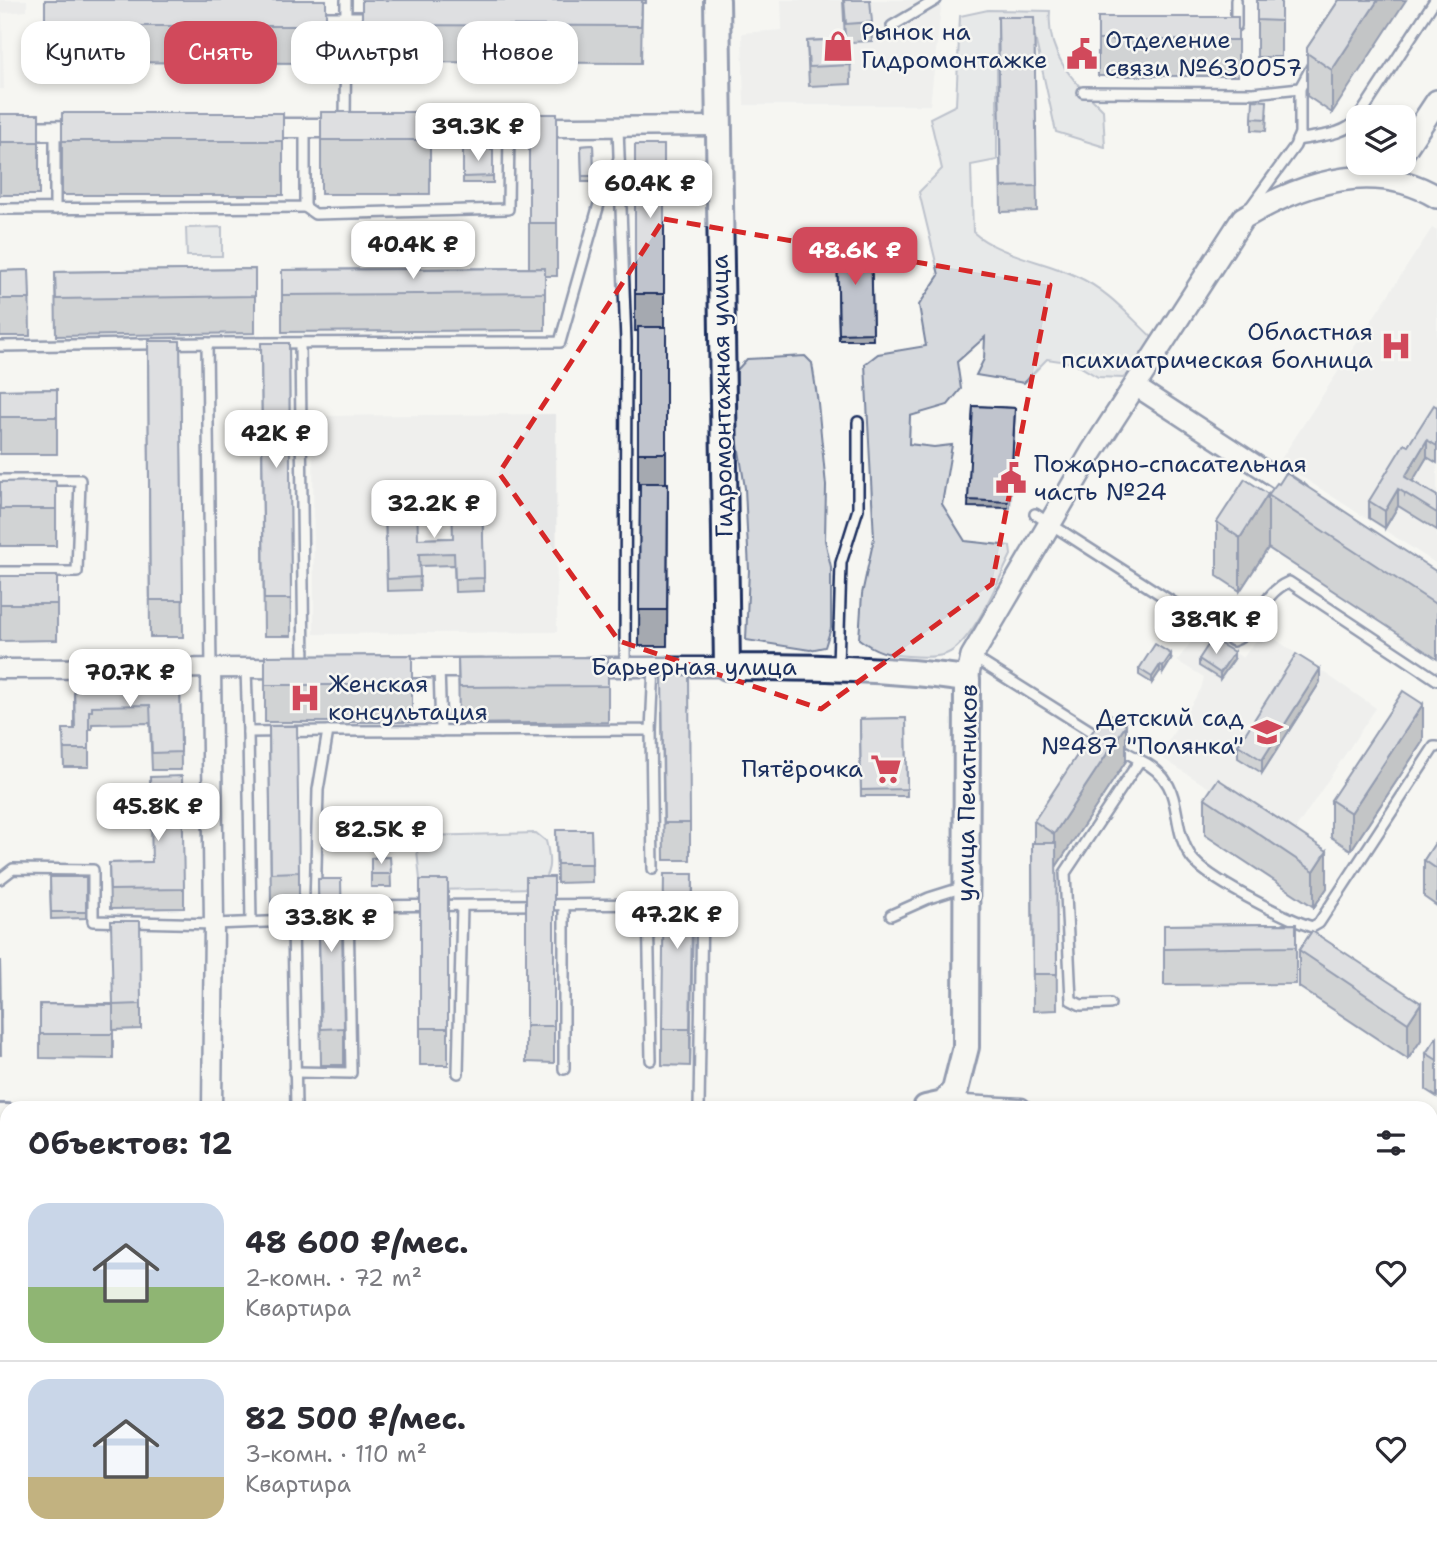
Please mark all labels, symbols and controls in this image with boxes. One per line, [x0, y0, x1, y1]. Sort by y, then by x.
place label: Рынок на Гидромонтажке [861, 16, 1048, 76]
chip: Купить [21, 21, 150, 84]
chip: Снять [164, 21, 277, 84]
chip: Фильтры [291, 21, 443, 84]
chip: Новое [457, 21, 578, 84]
place label: Отделение связи №630057 [1105, 24, 1302, 84]
shop icon: Рынок на Гидромонтажке [821, 29, 855, 63]
public building icon: Отделение связи №630057 [1065, 37, 1099, 71]
pin: 39.3K ₽ [413, 104, 543, 163]
map controls [1346, 105, 1416, 175]
button: layers [1346, 105, 1416, 175]
text: 39.3K ₽ [431, 111, 525, 141]
pin: 60.4K ₽ [585, 160, 715, 220]
text: 60.4K ₽ [604, 168, 696, 198]
pin: 40.4K ₽ [348, 222, 478, 281]
pin: 48.6K ₽ [790, 228, 920, 287]
text: 40.4K ₽ [367, 229, 459, 259]
text: 48.6K ₽ [808, 235, 902, 265]
street label: Гидромонтажная улица [704, 254, 740, 538]
place label: Областная психиатрическая болница [1061, 316, 1373, 376]
hospital icon: Областная психиатрическая болница [1379, 329, 1413, 363]
pin: 42K ₽ [227, 410, 325, 470]
text: 42K ₽ [241, 418, 311, 448]
place label: Пожарно-спасательная часть №24 [1034, 448, 1307, 508]
public building icon: Пожарно-спасательная часть №24 [994, 461, 1028, 495]
pin: 32.2K ₽ [369, 480, 499, 540]
text: 32.2K ₽ [387, 488, 481, 518]
pin: 38.9K ₽ [1151, 596, 1281, 656]
text: 38.9K ₽ [1171, 604, 1261, 634]
pin: 70.7K ₽ [65, 650, 195, 709]
street label: Барьерная улица [591, 651, 797, 683]
text: 70.7K ₽ [85, 657, 175, 687]
place label: Женская консультация [328, 668, 488, 728]
hospital icon: Женская консультация [288, 681, 322, 715]
street label: улица Печатников [949, 684, 985, 902]
place label: Детский сад №487 "Полянка" [1041, 702, 1244, 762]
school or university icon: Детский сад №487 "Полянка" [1250, 715, 1284, 749]
supermarket icon: Пятёрочка [869, 752, 903, 786]
place label: Пятёрочка [741, 753, 863, 785]
pin: 45.8K ₽ [93, 784, 223, 843]
text: 45.8K ₽ [113, 791, 203, 821]
pin: 82.5K ₽ [316, 806, 446, 866]
text: 82.5K ₽ [335, 814, 427, 844]
pin: 47.2K ₽ [612, 892, 742, 951]
pin: 33.8K ₽ [266, 894, 396, 954]
text: 47.2K ₽ [631, 899, 723, 929]
text: 33.8K ₽ [285, 902, 378, 932]
text: Объектов: 12 [28, 1123, 232, 1164]
icon: filters [1372, 1124, 1410, 1162]
text: 48 600 ₽/мес. [245, 1222, 469, 1263]
icon: home [84, 1231, 168, 1315]
icon: heart [1372, 1254, 1410, 1292]
text: 2-комн. · 72 m² [245, 1263, 422, 1293]
text: Квартира [245, 1293, 351, 1323]
text: 82 500 ₽/мес. [245, 1398, 466, 1439]
icon: home [84, 1407, 168, 1491]
icon: heart [1372, 1430, 1410, 1468]
text: 3-комн. · 110 m² [245, 1439, 427, 1469]
text: Квартира [245, 1469, 351, 1499]

